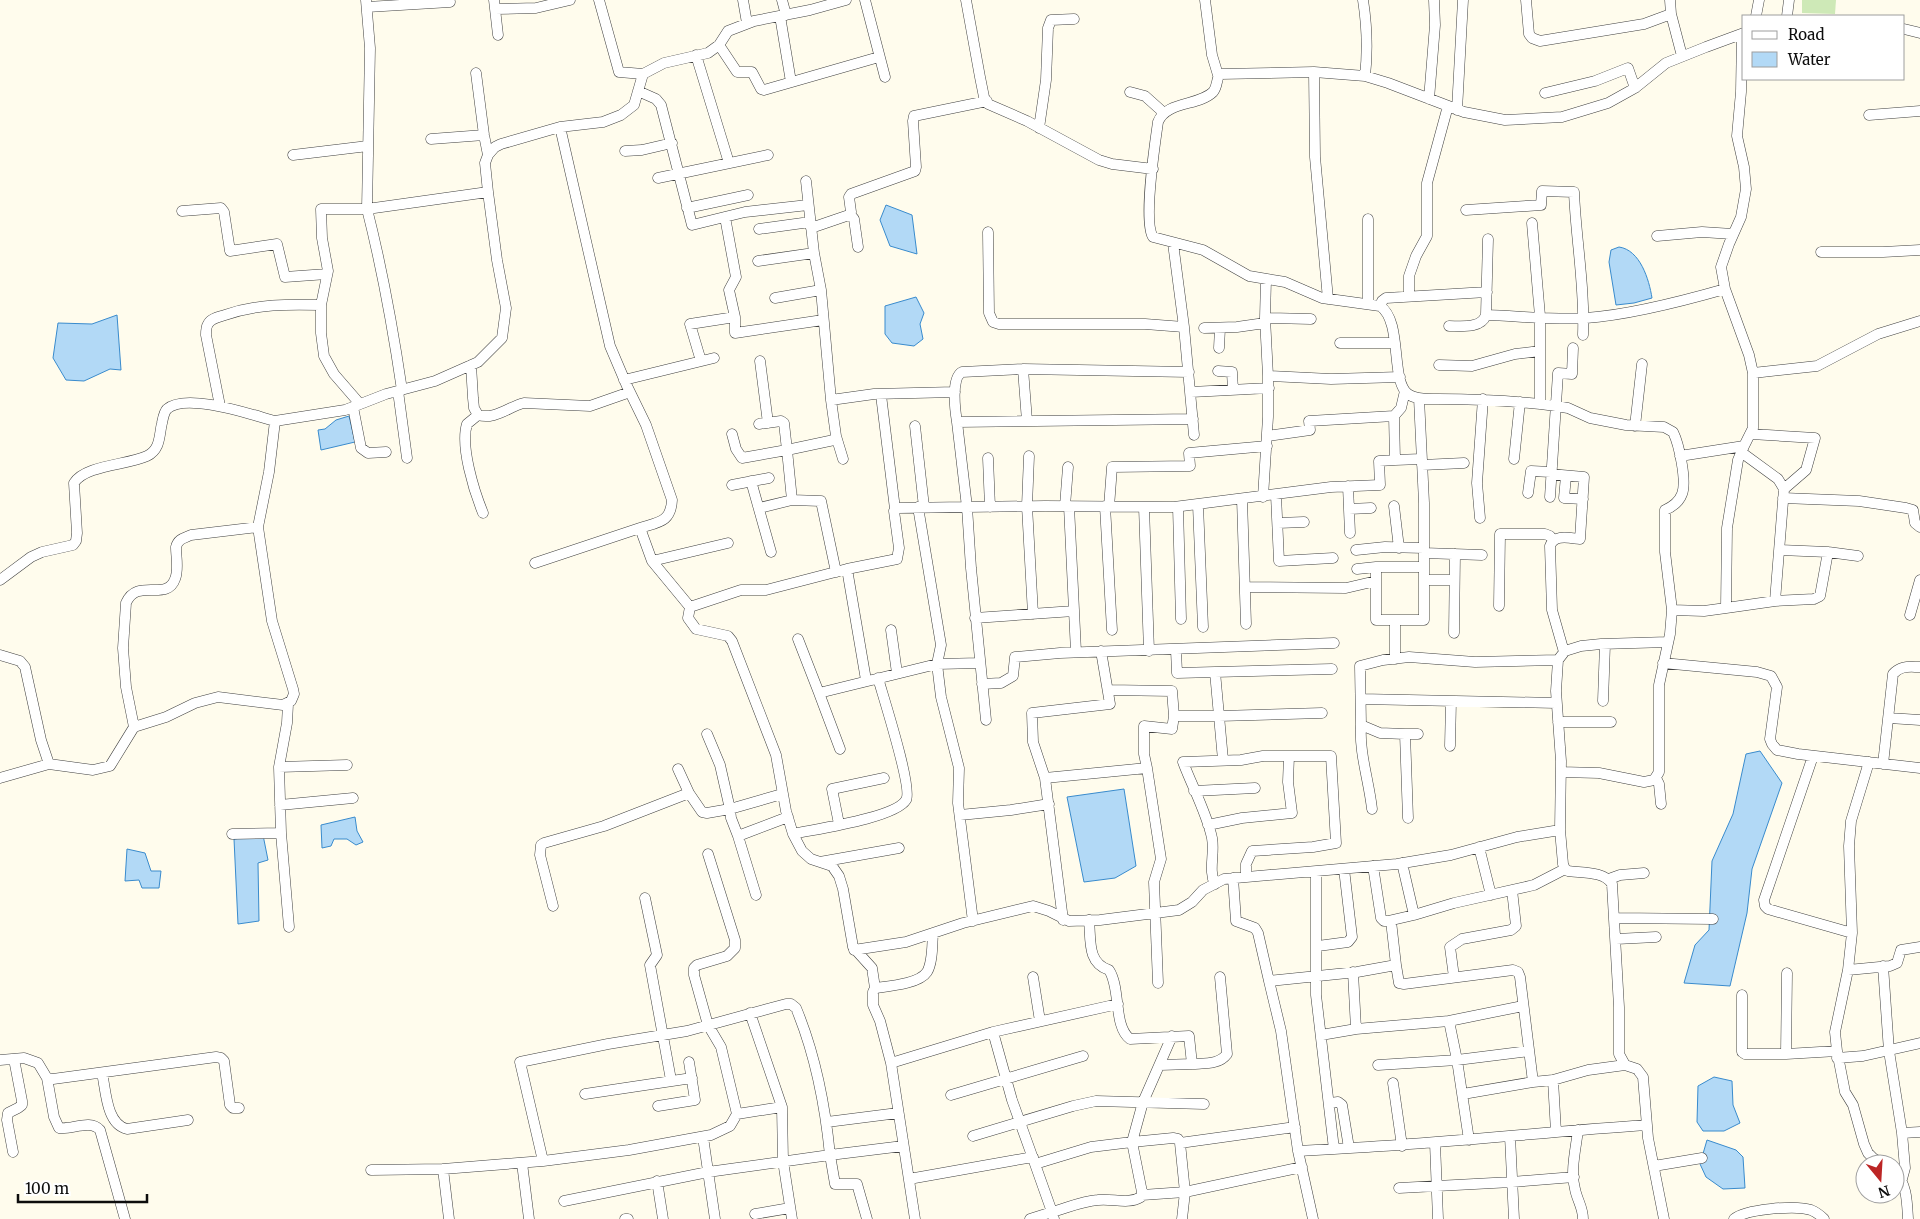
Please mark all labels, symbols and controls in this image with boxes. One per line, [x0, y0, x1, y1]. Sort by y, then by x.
legend [1742, 15, 1905, 80]
text: Road [1788, 25, 1824, 44]
text: Water [1787, 50, 1831, 69]
north arrow [1855, 1154, 1905, 1204]
scale bar [18, 1172, 146, 1204]
text: 100 m [25, 1179, 69, 1198]
text: N [1876, 1181, 1892, 1202]

